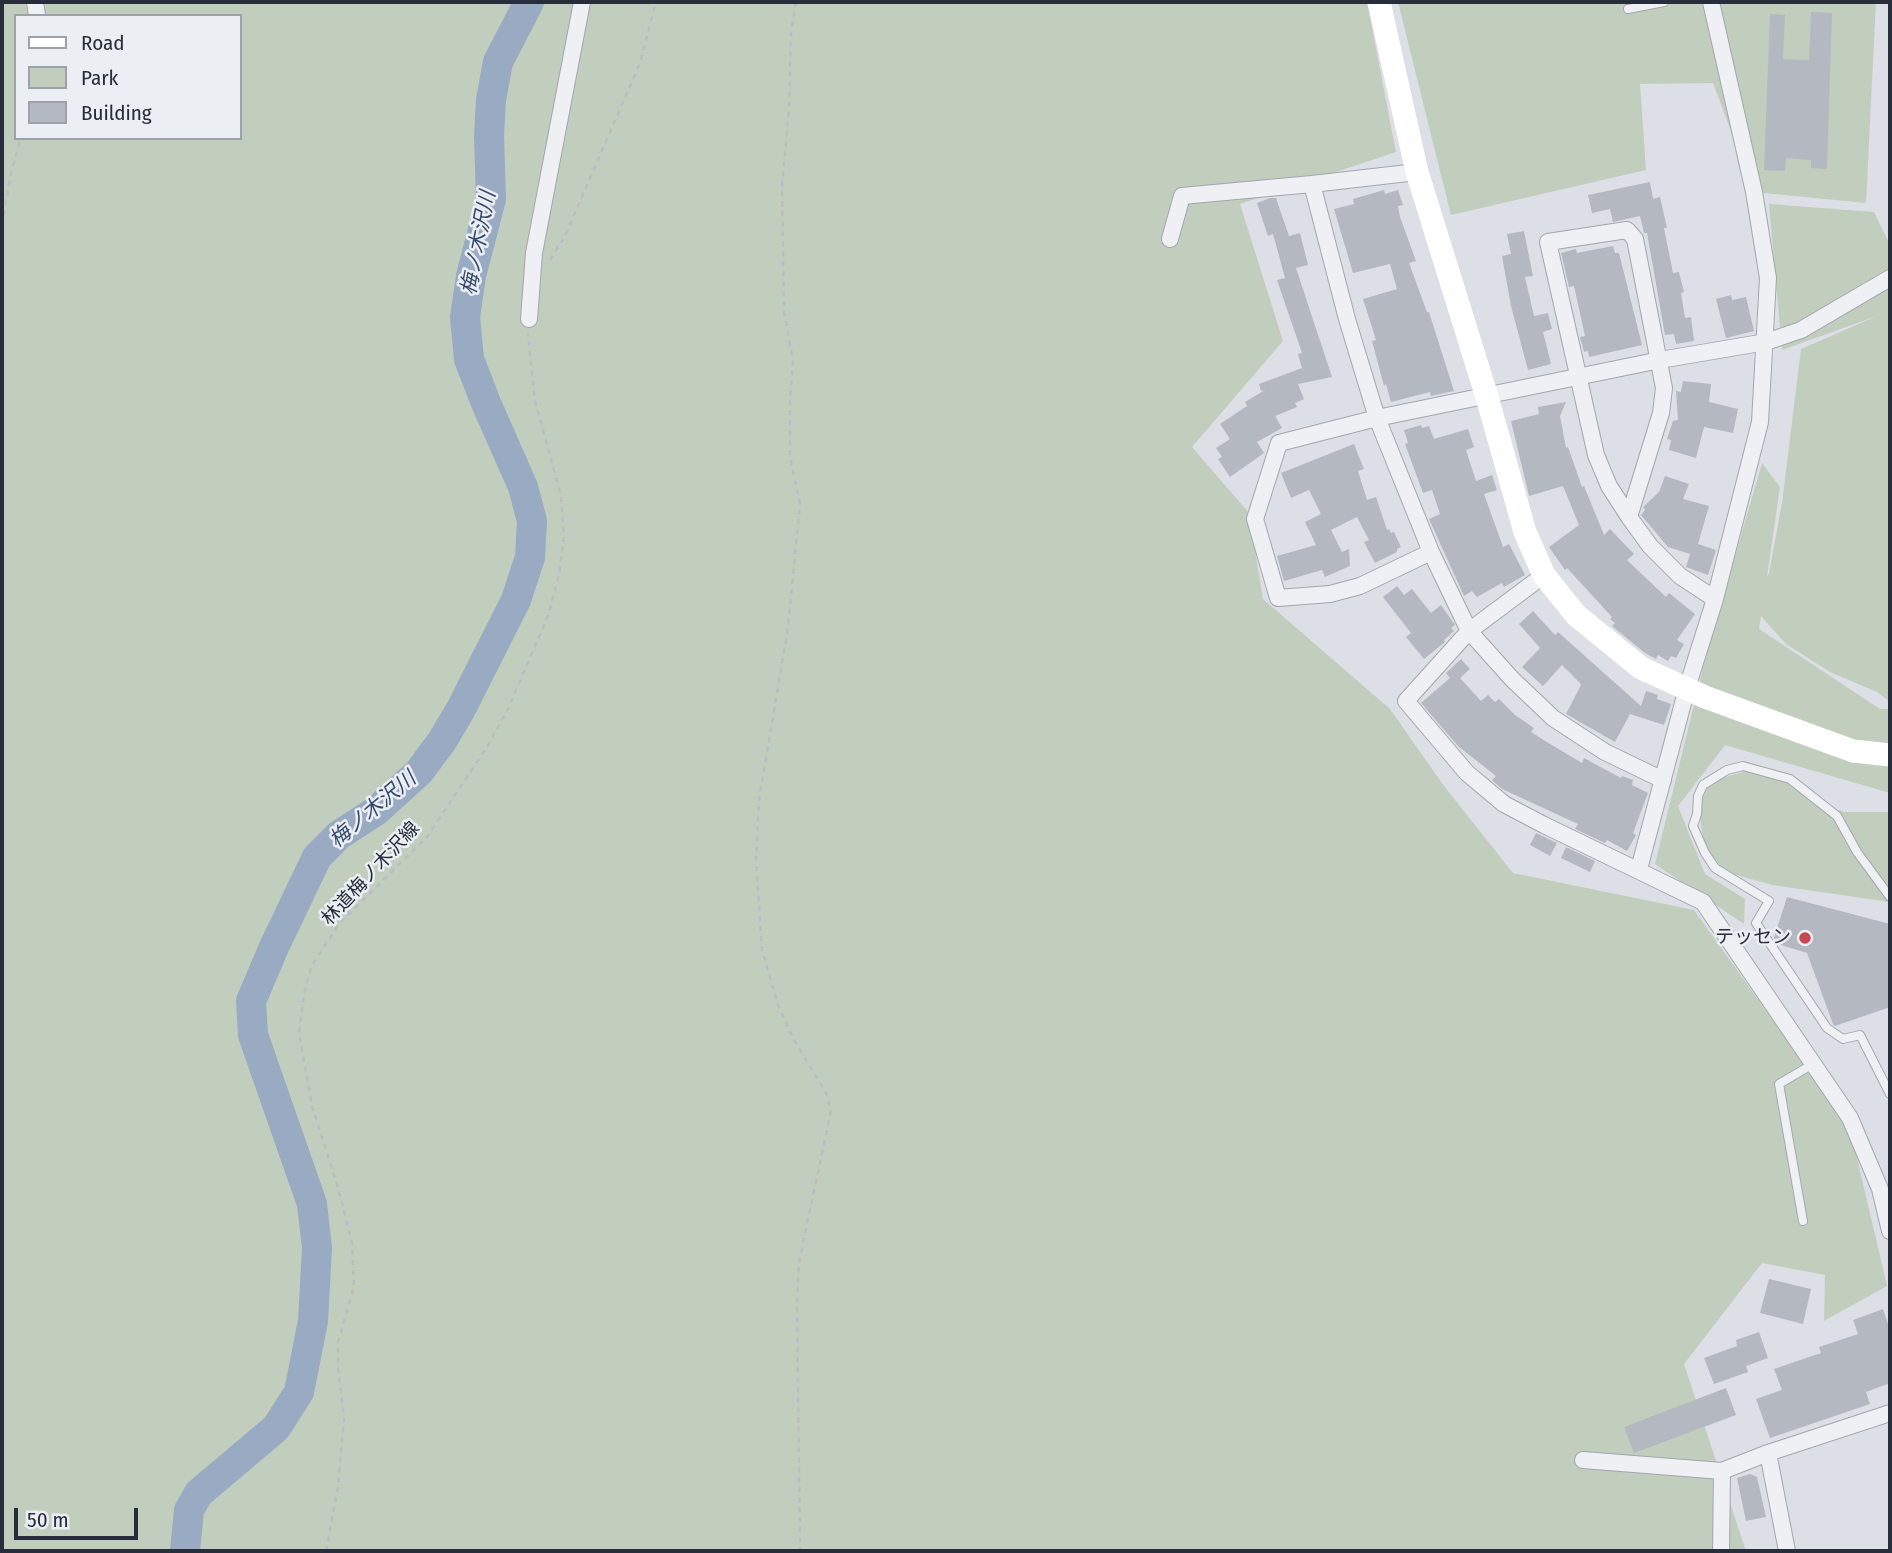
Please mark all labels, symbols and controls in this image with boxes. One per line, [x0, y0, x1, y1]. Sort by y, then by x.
legend [14, 14, 242, 140]
text: Road [81, 30, 125, 56]
text: Park [81, 65, 118, 91]
text: Building [81, 100, 152, 126]
water label: 梅ノ木沢川 [457, 189, 501, 297]
water label: 梅ノ木沢川 [325, 767, 421, 853]
street label: 林道梅ノ木沢線 [317, 818, 425, 930]
place label: テッセン [1715, 927, 1791, 949]
marker: テッセン [1797, 930, 1813, 946]
scale bar [18, 1494, 142, 1538]
text: 50 m [27, 1507, 69, 1533]

